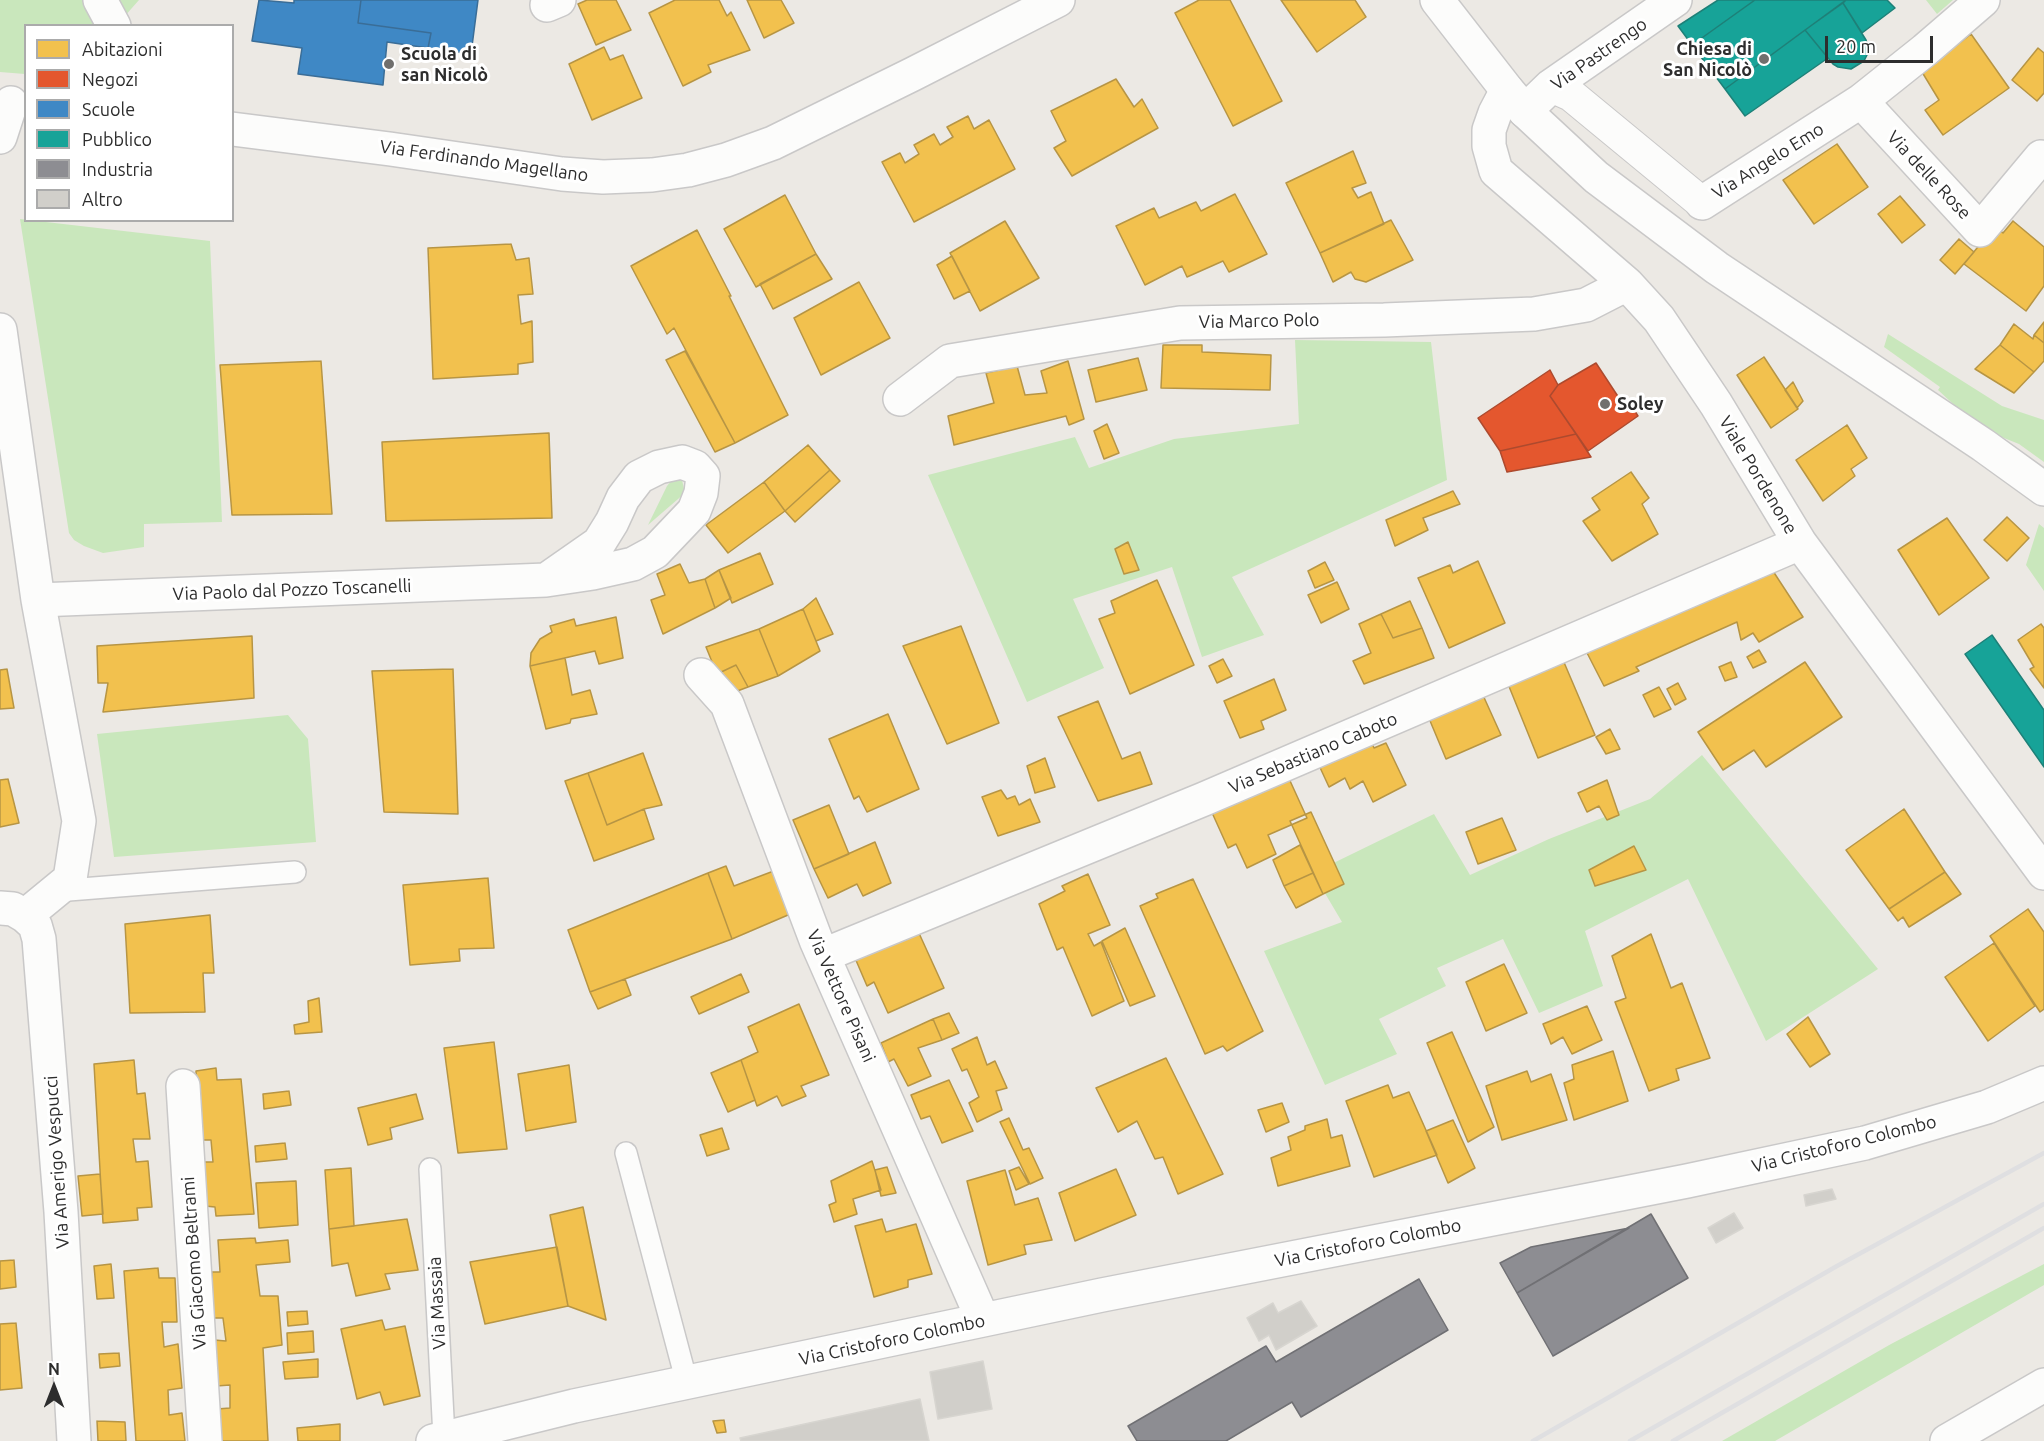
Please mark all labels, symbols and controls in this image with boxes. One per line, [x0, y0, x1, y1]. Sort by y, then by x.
street label: Via Pastrengo [1547, 13, 1651, 95]
legend [24, 24, 234, 222]
scale bar [1828, 24, 1936, 62]
text: 20 m [1836, 36, 1876, 56]
place label: Chiesa di San Nicolò [1663, 38, 1752, 80]
text: Abitazioni [82, 39, 163, 59]
place label: Scuola di san Nicolò [401, 43, 488, 86]
marker: Chiesa di San Nicolò [1757, 52, 1771, 66]
marker: Scuola di san Nicolò [382, 57, 396, 71]
text: Negozi [82, 69, 138, 89]
text: Scuole [82, 99, 135, 119]
street label: Via Angelo Emo [1708, 118, 1828, 204]
street label: Via delle Rose [1883, 126, 1975, 224]
text: Pubblico [82, 129, 152, 149]
street label: Via Ferdinando Magellano [378, 136, 590, 186]
text: Industria [82, 159, 153, 179]
text: Altro [82, 189, 123, 209]
street label: Via Marco Polo [1198, 309, 1320, 333]
place label: Soley [1617, 393, 1663, 415]
marker: Soley [1598, 397, 1612, 411]
street label: Viale Pordenone [1714, 412, 1802, 538]
street label: Via Paolo dal Pozzo Toscanelli [172, 575, 412, 605]
street label: Via Sebastiano Caboto [1225, 708, 1401, 798]
street label: Via Vettore Pisani [802, 926, 880, 1066]
street label: Via Amerigo Vespucci [40, 1075, 74, 1249]
street label: Via Cristoforo Colombo [1749, 1111, 1939, 1177]
street label: Via Giacomo Beltrami [177, 1176, 211, 1350]
street label: Via Cristoforo Colombo [1273, 1214, 1463, 1272]
street label: Via Massaia [424, 1256, 450, 1350]
street label: Via Cristoforo Colombo [797, 1310, 987, 1370]
north arrow [24, 1357, 84, 1417]
text: N [48, 1360, 60, 1378]

